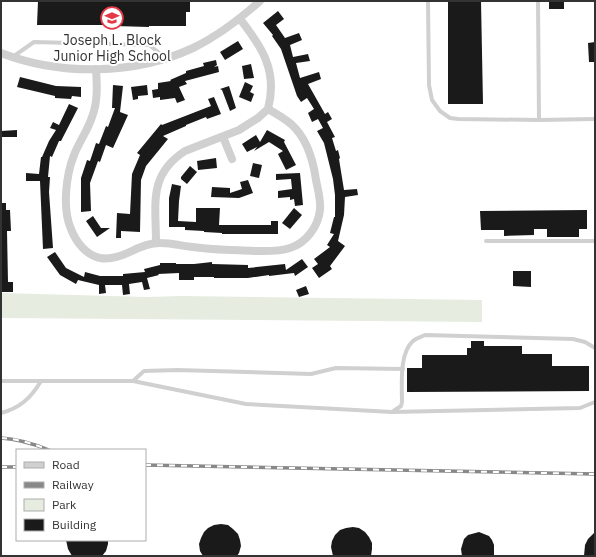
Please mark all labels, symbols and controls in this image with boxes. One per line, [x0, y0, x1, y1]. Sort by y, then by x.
school or university icon: Joseph L. Block Junior High School [99, 5, 125, 31]
place label: Joseph L. Block Junior High School [53, 31, 171, 65]
legend [16, 449, 146, 541]
text: Road [52, 457, 80, 472]
text: Railway [52, 477, 94, 492]
text: Park [52, 497, 77, 512]
text: Building [52, 517, 97, 532]

